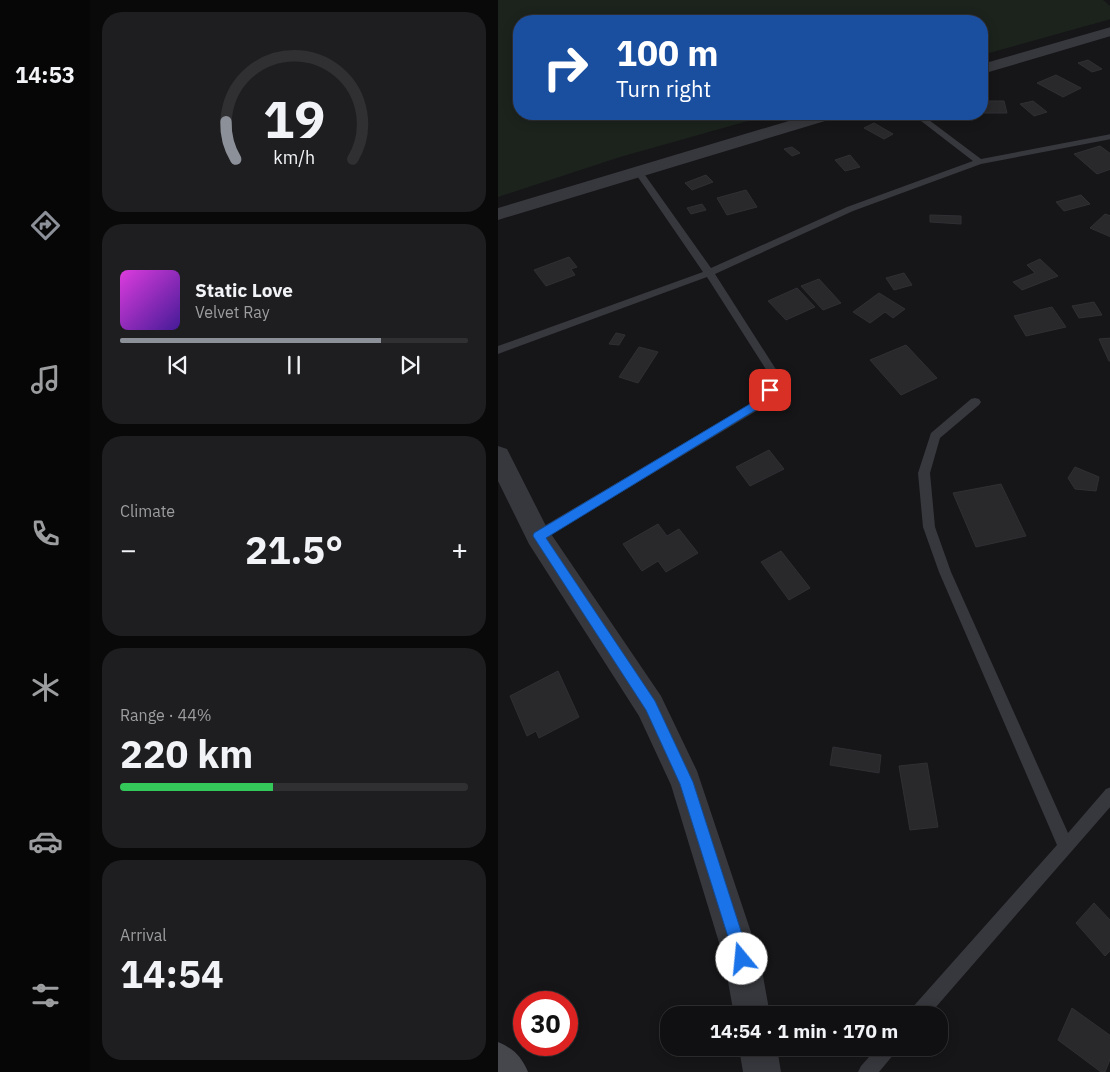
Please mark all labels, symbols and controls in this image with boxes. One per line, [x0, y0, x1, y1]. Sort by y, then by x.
text: 100 m [616, 30, 719, 76]
icon: right [533, 35, 598, 100]
text: 14:53 [15, 60, 75, 89]
text: Turn right [616, 74, 711, 103]
text: 19 [263, 85, 325, 152]
text: km/h [273, 146, 315, 169]
icon: directions [28, 208, 63, 243]
text: Static Love [195, 278, 293, 302]
text: Velvet Ray [195, 302, 270, 322]
icon: previous [164, 351, 192, 379]
icon: pause [280, 351, 308, 379]
icon: next [396, 351, 424, 379]
icon: music [28, 362, 63, 397]
pin [749, 369, 791, 411]
icon: arrive [756, 376, 784, 404]
text: Climate [120, 501, 175, 521]
icon: phone [28, 516, 63, 551]
text: 21.5° [245, 525, 343, 574]
text: − [120, 531, 137, 568]
text: + [451, 531, 468, 568]
icon: climate [28, 670, 63, 705]
text: Range · 44% [120, 705, 212, 725]
text: 220 km [120, 729, 253, 778]
icon: car [28, 824, 63, 859]
text: Arrival [120, 925, 167, 945]
position arrow [715, 932, 767, 984]
text: 14:54 [120, 949, 224, 998]
icon: filters [28, 978, 63, 1013]
speed limit sign: 30 [513, 991, 578, 1056]
text: 14:54 · 1 min · 170 m [710, 1019, 898, 1043]

